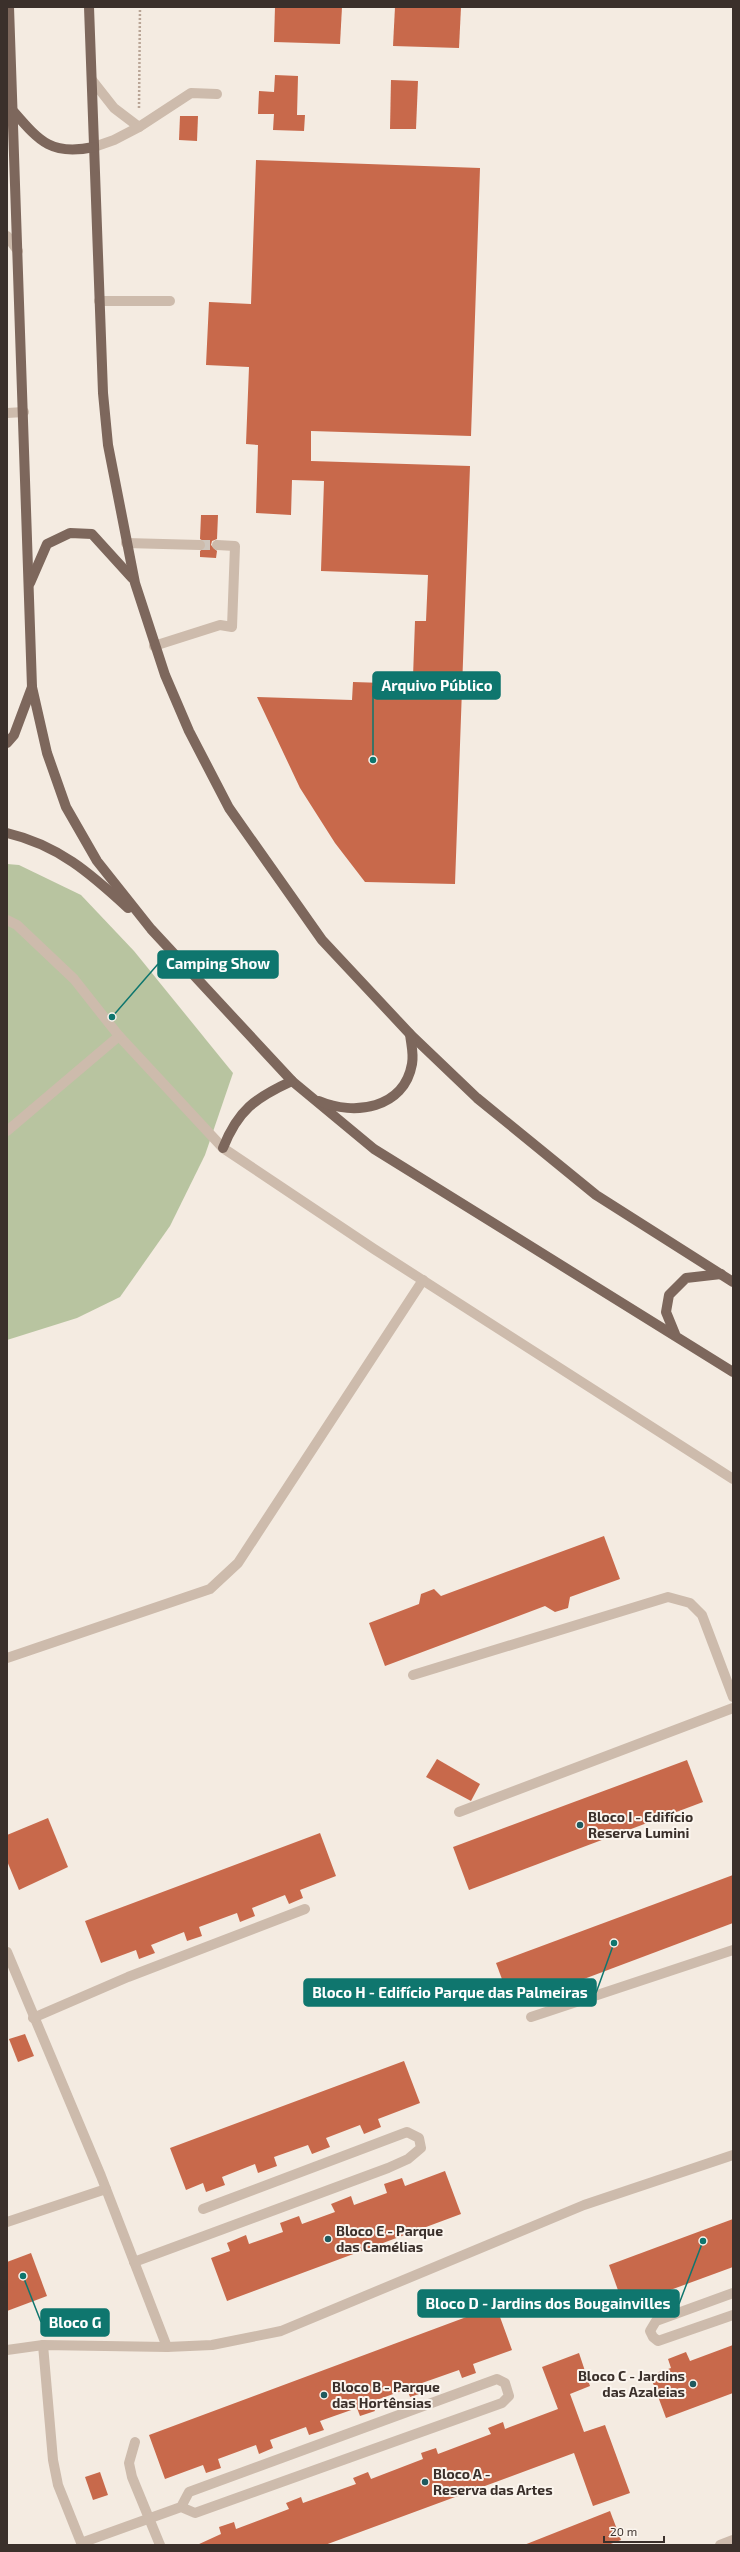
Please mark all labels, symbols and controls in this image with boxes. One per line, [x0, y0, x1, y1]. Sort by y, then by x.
callout: Arquivo Público [373, 672, 500, 699]
text: Arquivo Público [381, 676, 493, 694]
callout: Camping Show [158, 951, 278, 978]
text: Camping Show [166, 954, 270, 972]
place label: Bloco I - Edifício Reserva Lumini [588, 1808, 693, 1841]
marker: Bloco I - Edifício Reserva Lumini [575, 1820, 585, 1830]
callout: Bloco H - Edifício Parque das Palmeiras [304, 1979, 596, 2006]
text: Bloco H - Edifício Parque das Palmeiras [312, 1983, 588, 2001]
place label: Bloco E - Parque das Camélias [336, 2222, 443, 2255]
marker: Bloco E - Parque das Camélias [323, 2234, 333, 2244]
callout: Bloco D - Jardins dos Bougainvilles [418, 2290, 679, 2317]
text: Bloco D - Jardins dos Bougainvilles [425, 2294, 671, 2312]
callout: Bloco G [41, 2309, 109, 2336]
text: Bloco G [49, 2313, 101, 2331]
place label: Bloco C - Jardins das Azaleias [578, 2367, 685, 2400]
place label: Bloco B - Parque das Hortênsias [332, 2378, 440, 2411]
marker: Bloco C - Jardins das Azaleias [688, 2379, 698, 2389]
marker: Bloco B - Parque das Hortênsias [319, 2390, 329, 2400]
place label: Bloco A - Reserva das Artes [433, 2465, 553, 2498]
marker: Bloco A - Reserva das Artes [420, 2477, 430, 2487]
scale bar [604, 2518, 664, 2544]
text: 20 m [610, 2524, 637, 2538]

